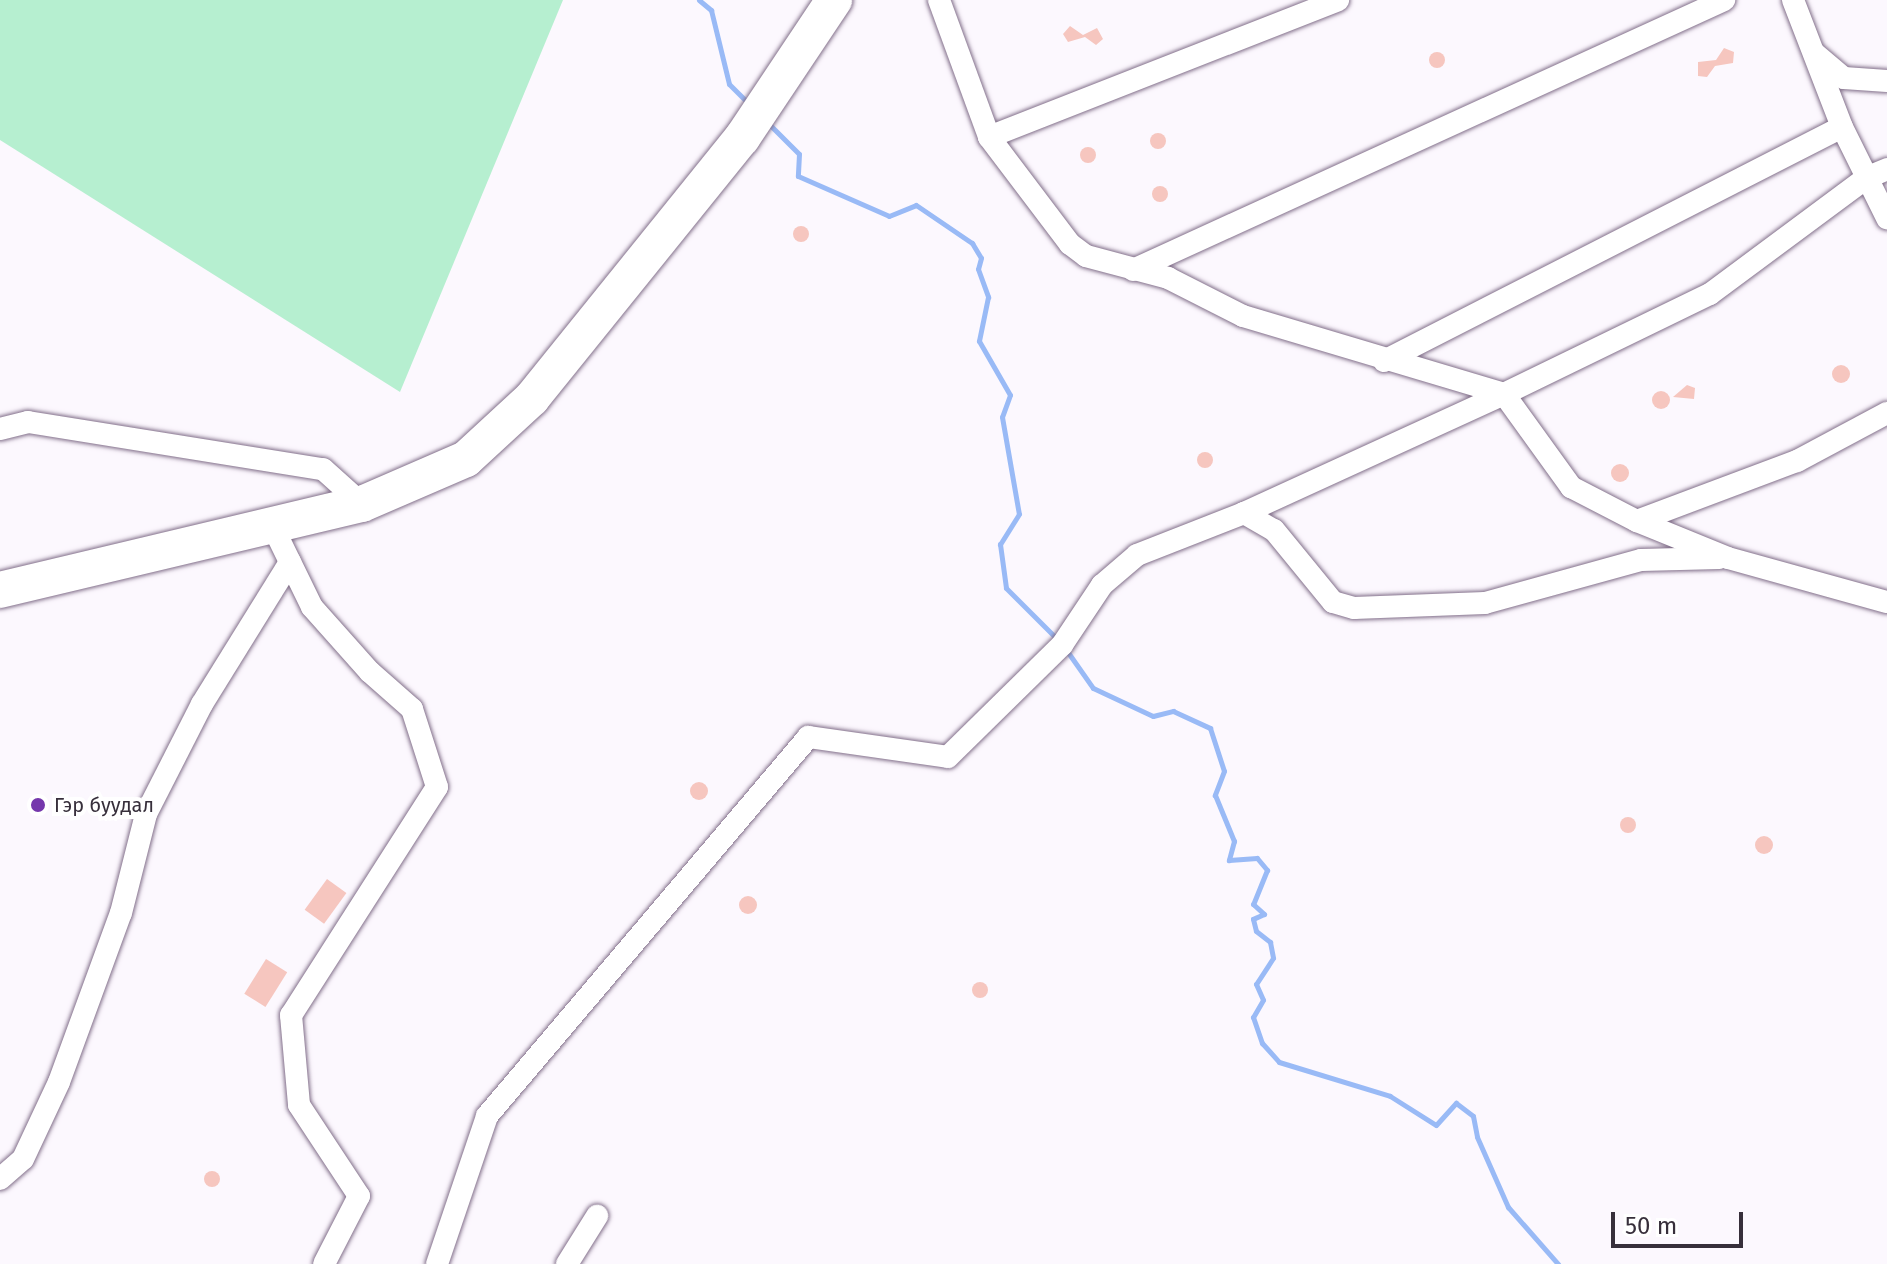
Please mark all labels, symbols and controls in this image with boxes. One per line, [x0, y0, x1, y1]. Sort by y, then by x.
place label: Гэр буудал [54, 793, 154, 817]
marker: Гэр буудал [29, 796, 47, 814]
scale bar [1615, 1196, 1747, 1246]
text: 50 m [1625, 1212, 1677, 1240]

